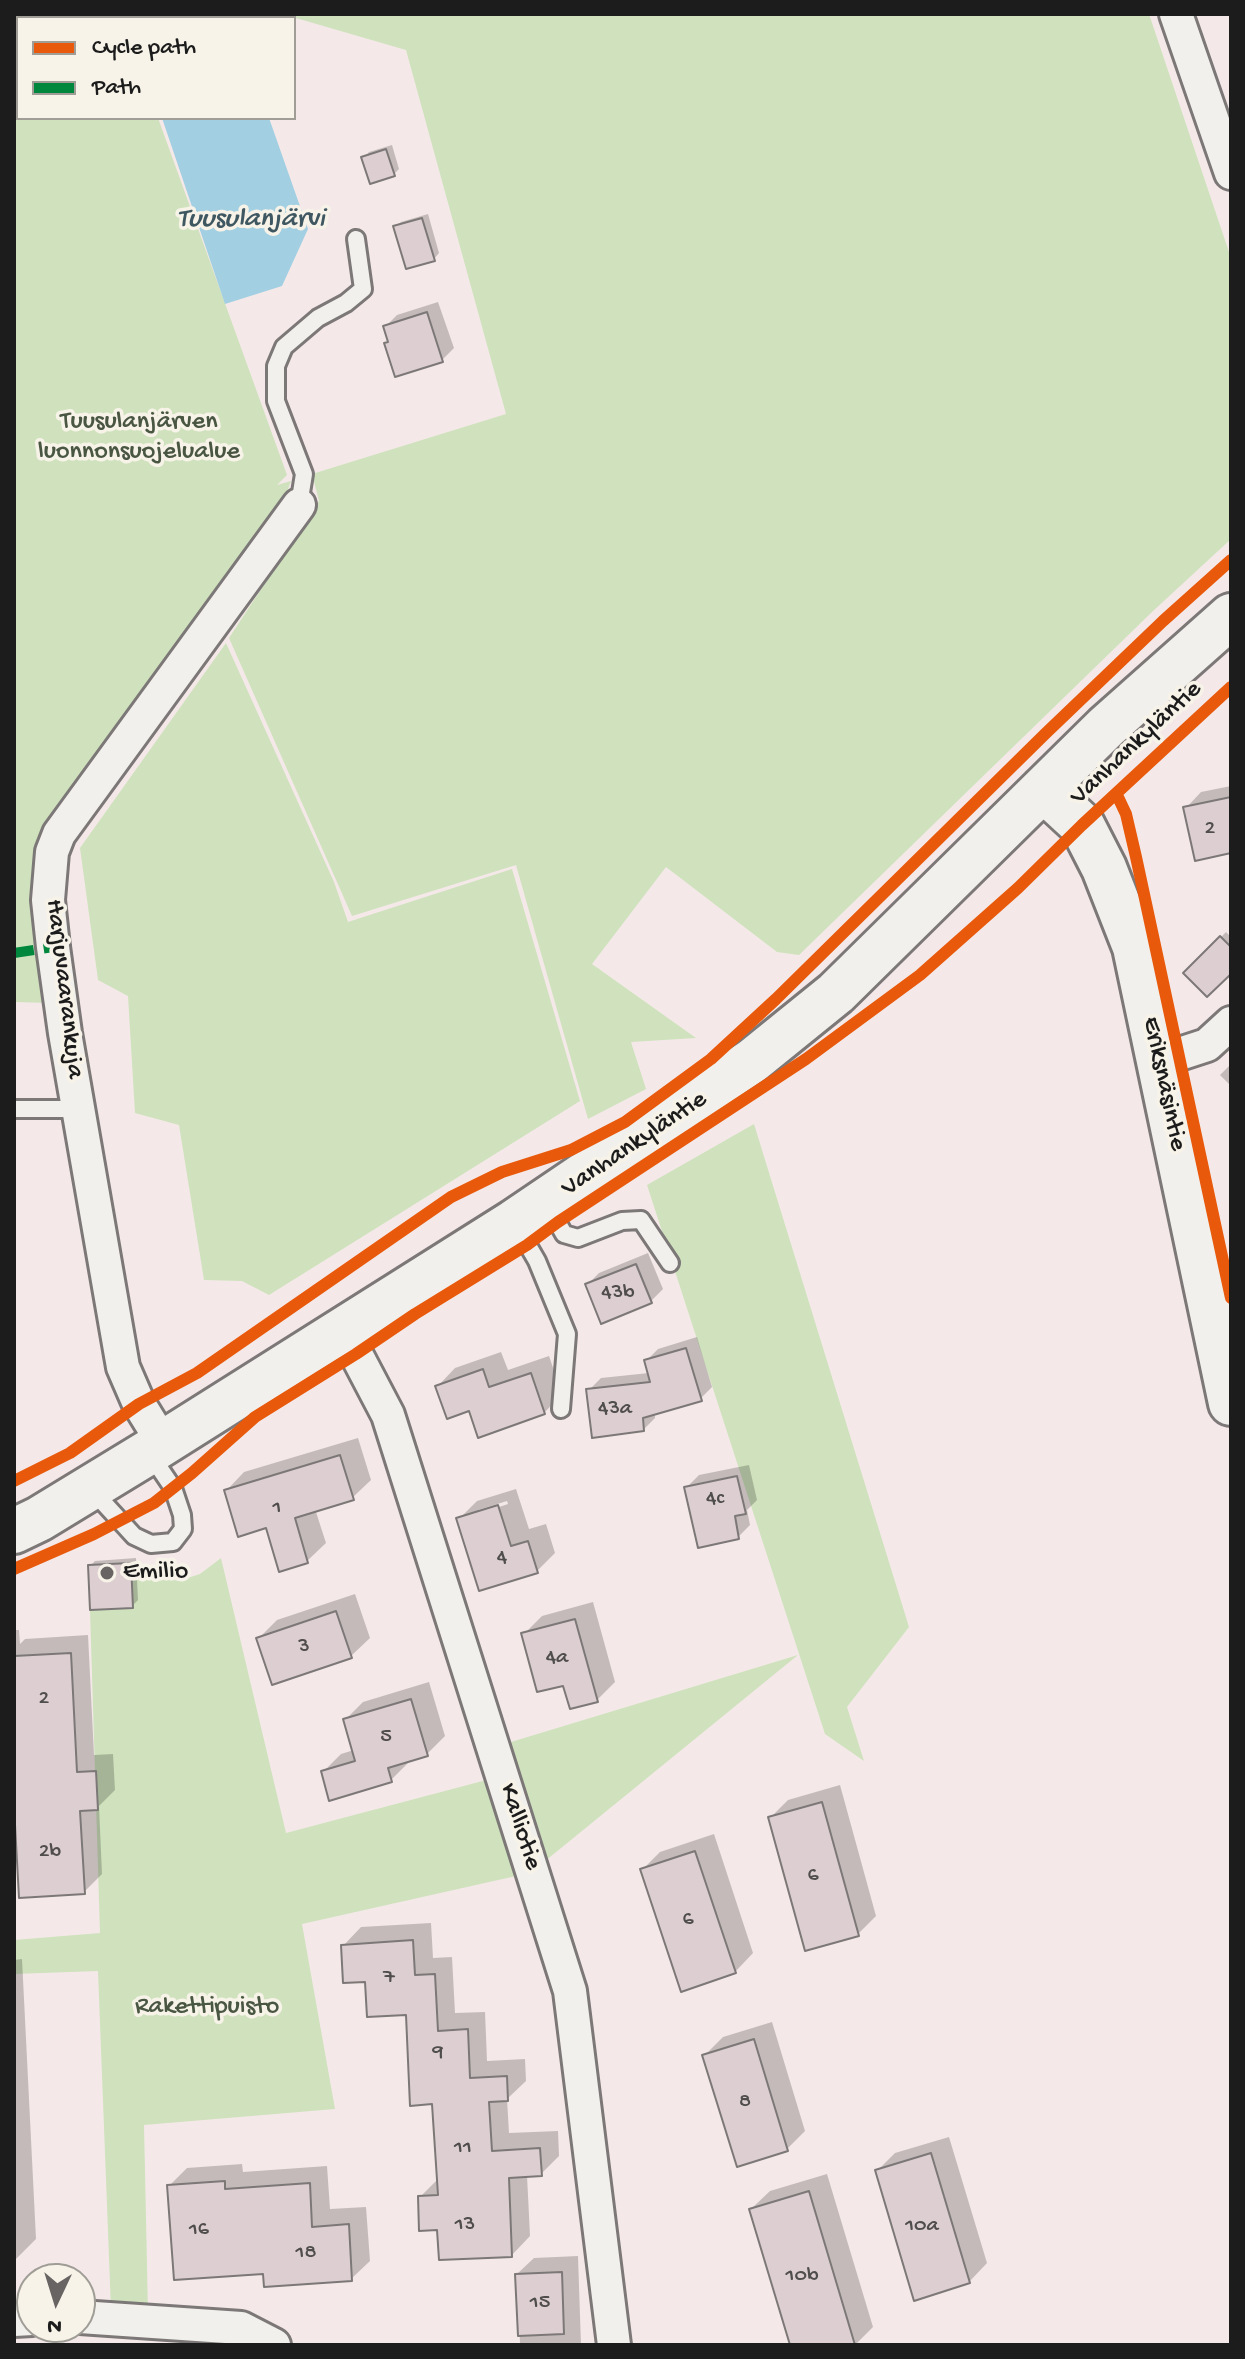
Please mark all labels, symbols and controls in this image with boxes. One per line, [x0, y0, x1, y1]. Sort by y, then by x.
legend [16, 16, 296, 120]
text: Cycle path [92, 34, 196, 63]
text: Path [92, 74, 141, 103]
water label: Tuusulanjärvi [177, 204, 325, 238]
park label: Tuusulanjärven luonnonsuojelualue [38, 407, 240, 468]
street label: Vanhankyläntie [1065, 675, 1209, 813]
house number: 2 [1205, 817, 1215, 843]
street label: Harjuvaarankuja [37, 898, 89, 1080]
street label: Eriksnäsintie [1134, 1014, 1192, 1154]
street label: Vanhankyläntie [556, 1085, 714, 1205]
house number: 43b [601, 1281, 635, 1307]
house number: 43a [598, 1397, 632, 1423]
house number: 4c [706, 1487, 724, 1513]
house number: 1 [273, 1496, 281, 1522]
house number: 4 [497, 1546, 507, 1572]
place label: Emilio [123, 1557, 188, 1589]
marker: Emilio [98, 1564, 116, 1582]
house number: 3 [298, 1635, 310, 1661]
house number: 4a [546, 1646, 568, 1672]
house number: 2 [39, 1687, 49, 1713]
house number: 5 [380, 1725, 392, 1751]
street label: Kalliotie [490, 1780, 548, 1874]
house number: 2b [39, 1840, 61, 1866]
house number: 6 [807, 1864, 819, 1890]
house number: 6 [682, 1908, 694, 1934]
house number: 7 [383, 1966, 395, 1992]
park label: Rakettipuisto [135, 1992, 279, 2024]
house number: 9 [432, 2041, 444, 2067]
house number: 8 [739, 2090, 751, 2116]
house number: 11 [454, 2136, 472, 2162]
house number: 13 [455, 2213, 475, 2239]
house number: 10a [905, 2214, 939, 2240]
house number: 16 [189, 2218, 209, 2244]
house number: 18 [296, 2241, 316, 2267]
north arrow [16, 2263, 96, 2343]
house number: 10b [786, 2264, 818, 2290]
house number: 15 [530, 2291, 550, 2317]
text: N [46, 2311, 63, 2338]

